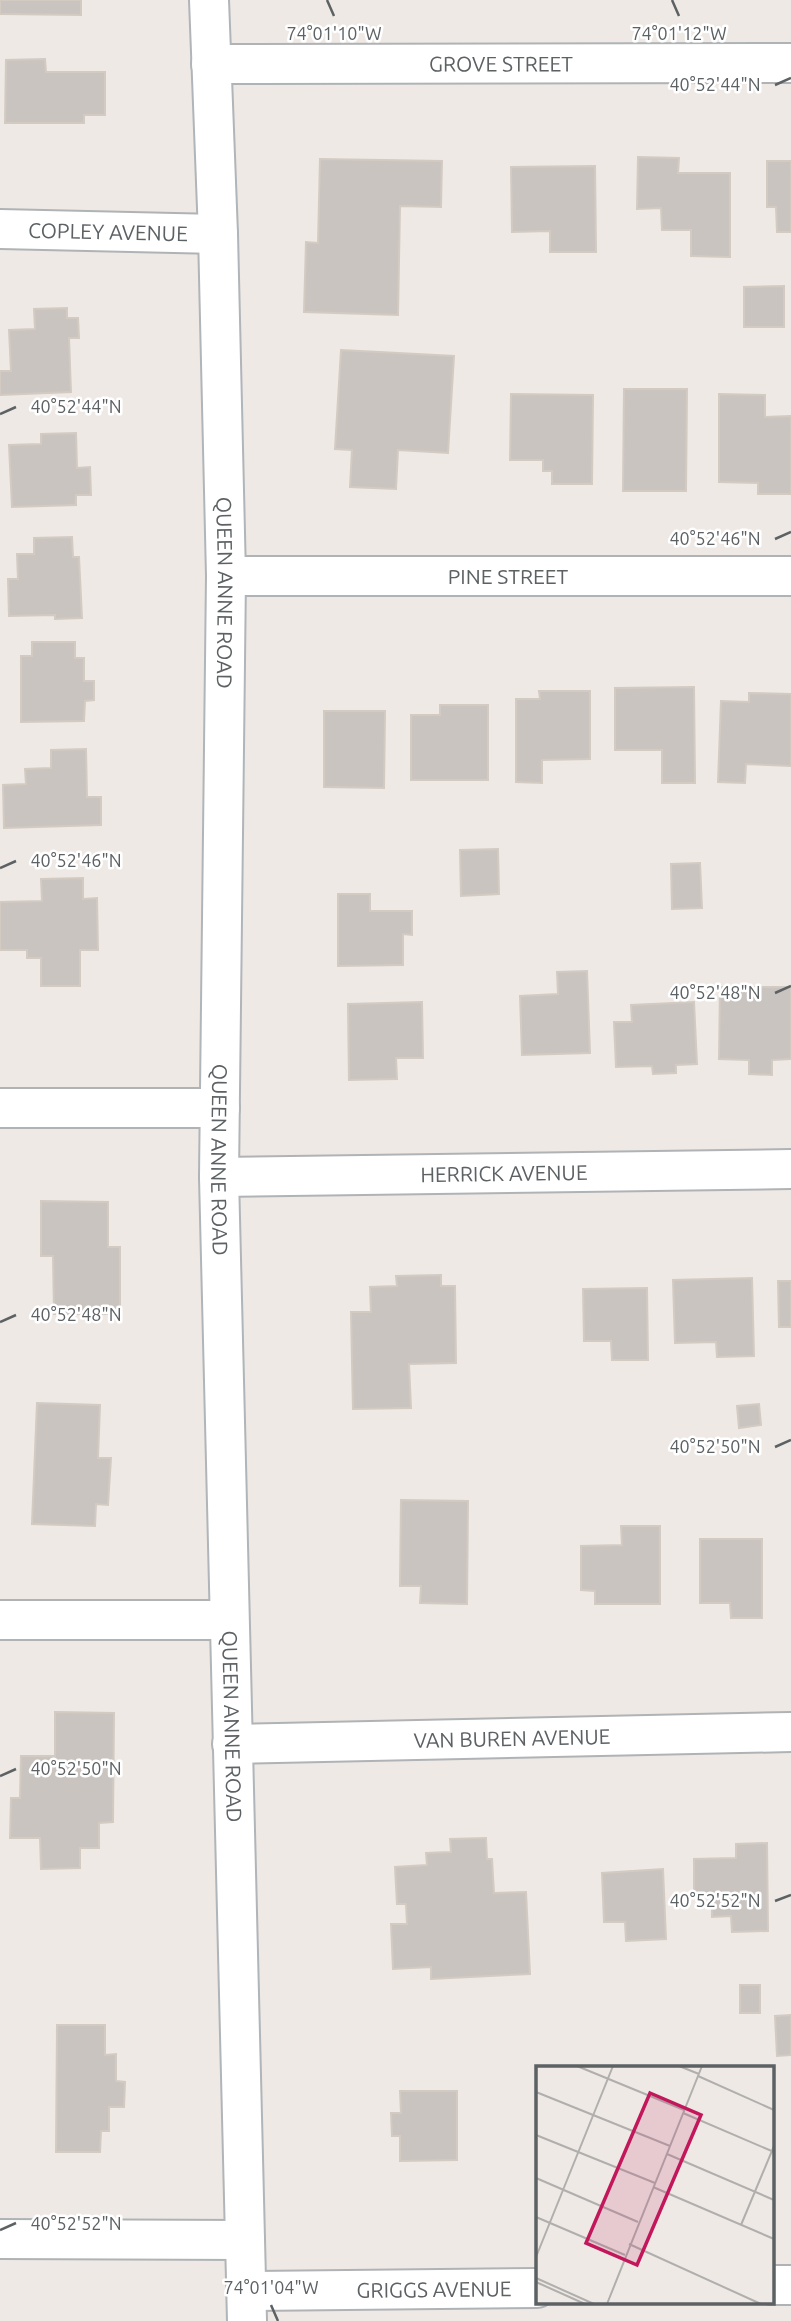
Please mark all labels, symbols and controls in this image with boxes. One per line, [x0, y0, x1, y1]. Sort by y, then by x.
text: 74°01'10"W [286, 23, 382, 43]
text: 74°01'12"W [631, 23, 727, 43]
street label: GROVE STREET [429, 51, 573, 76]
text: 40°52'44"N [669, 74, 761, 94]
street label: COPLEY AVENUE [28, 218, 188, 245]
text: 40°52'44"N [30, 396, 122, 416]
street label: QUEEN ANNE ROAD [212, 497, 238, 689]
text: 40°52'46"N [669, 528, 761, 548]
street label: PINE STREET [448, 564, 569, 588]
text: 40°52'46"N [30, 850, 122, 870]
text: 40°52'48"N [669, 982, 761, 1002]
street label: QUEEN ANNE ROAD [207, 1064, 233, 1256]
street label: HERRICK AVENUE [420, 1160, 588, 1186]
text: 40°52'48"N [30, 1304, 122, 1324]
text: 40°52'50"N [669, 1436, 761, 1456]
street label: QUEEN ANNE ROAD [218, 1630, 247, 1823]
street label: VAN BUREN AVENUE [413, 1724, 611, 1752]
text: 40°52'50"N [30, 1758, 122, 1778]
text: 40°52'52"N [669, 1890, 761, 1910]
inset map [536, 2066, 774, 2304]
text: 40°52'52"N [30, 2213, 122, 2233]
street label: GRIGGS AVENUE [356, 2276, 512, 2302]
text: 74°01'04"W [223, 2277, 319, 2297]

